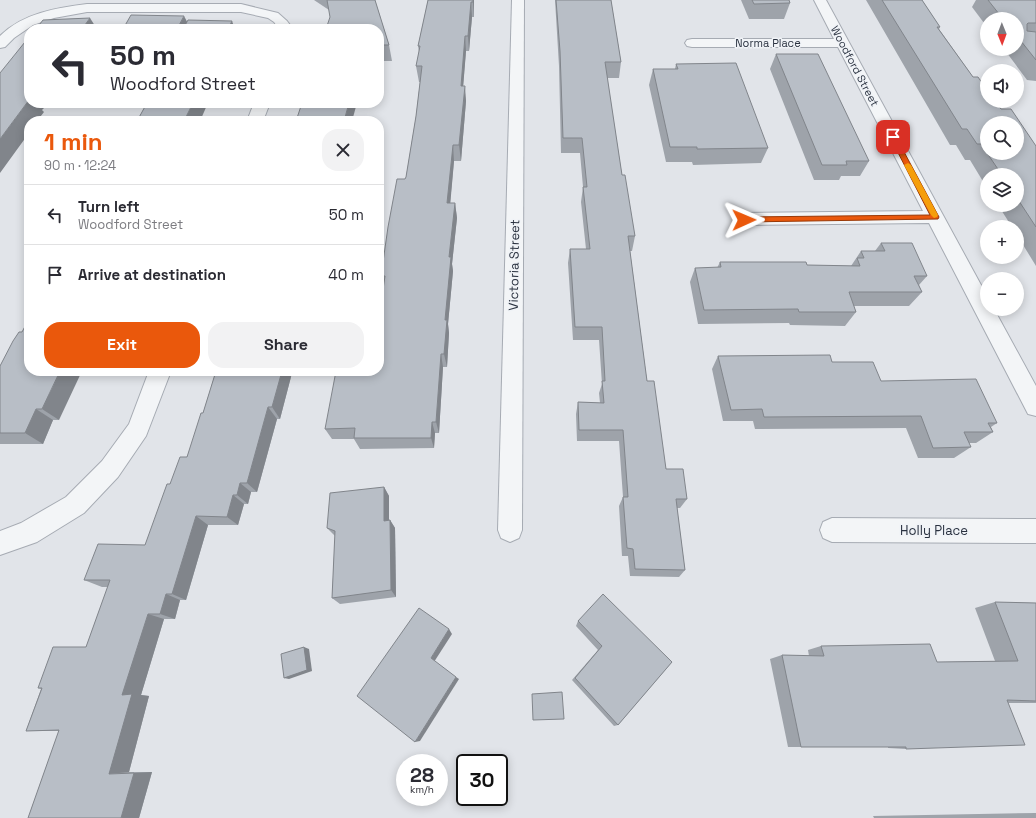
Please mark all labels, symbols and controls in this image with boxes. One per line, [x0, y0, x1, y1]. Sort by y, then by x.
north arrow [980, 12, 1024, 56]
map controls [980, 12, 1024, 316]
street label: Woodford Street [828, 23, 882, 109]
street label: Norma Place [735, 36, 801, 50]
text: 50 m [110, 37, 176, 73]
icon: left [44, 40, 96, 92]
button: sound [980, 64, 1024, 108]
text: Woodford Street [110, 72, 256, 95]
button: search [980, 116, 1024, 160]
pin [876, 120, 910, 154]
text: 1 min [44, 126, 103, 157]
icon: arrive [882, 126, 904, 148]
button: close [322, 129, 364, 171]
text: 90 m · 12:24 [44, 157, 116, 174]
button: layers [980, 168, 1024, 212]
text: Turn left [78, 197, 140, 216]
position arrow [723, 199, 765, 241]
icon: left [44, 204, 66, 226]
text: 50 m [329, 205, 364, 224]
text: Woodford Street [78, 216, 183, 233]
street label: Victoria Street [505, 219, 523, 311]
button: + [980, 220, 1024, 264]
icon: arrive [44, 264, 66, 286]
text: Arrive at destination [78, 265, 226, 284]
text: 40 m [328, 265, 364, 284]
button: − [980, 272, 1024, 316]
button: Exit [44, 322, 200, 368]
button: Share [208, 322, 364, 368]
street label: Holly Place [900, 522, 968, 539]
speed limit sign: 30 [456, 754, 508, 806]
text: 28 [410, 762, 434, 788]
text: km/h [410, 783, 434, 796]

